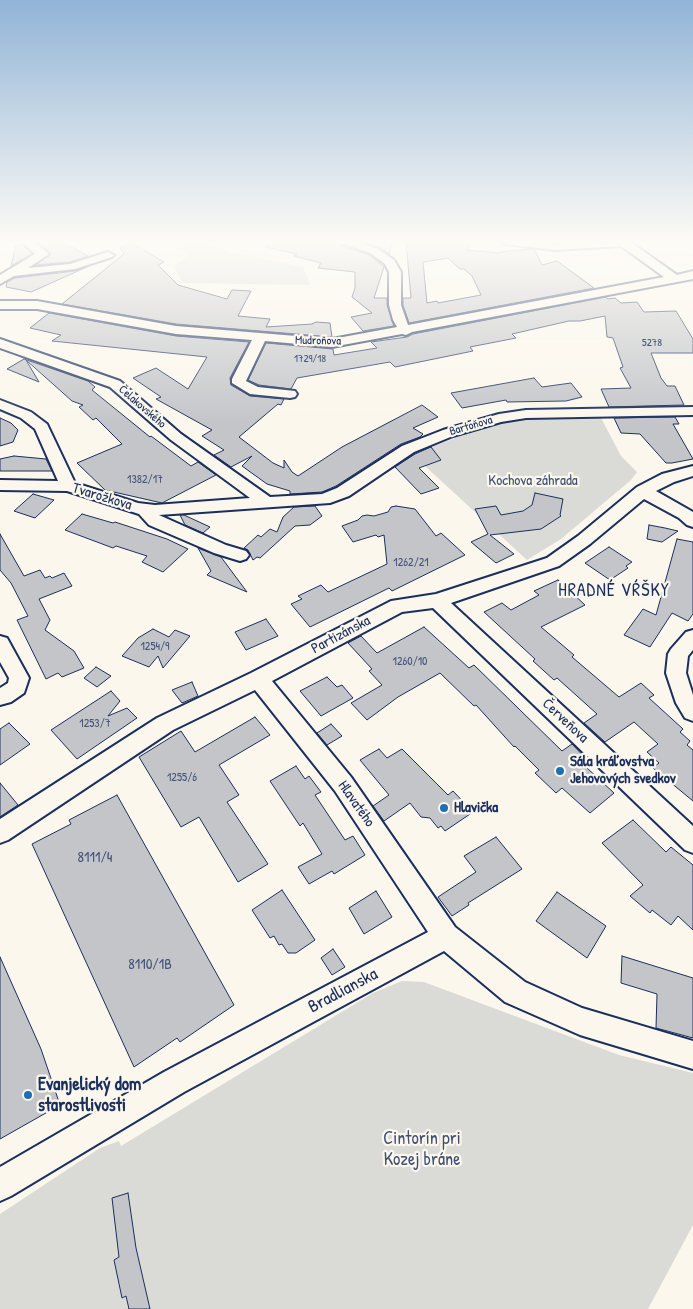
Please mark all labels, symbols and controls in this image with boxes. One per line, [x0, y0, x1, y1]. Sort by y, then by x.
street label: Mudroňova [295, 333, 341, 349]
house number: 5278 [642, 336, 662, 350]
house number: 1729/18 [294, 352, 326, 366]
street label: Čelakovského [115, 383, 169, 431]
street label: Bartoňova [448, 413, 494, 439]
park label: Kochova záhrada [488, 472, 578, 490]
house number: 1382/17 [127, 473, 163, 487]
street label: Tvarožkova [70, 479, 134, 515]
house number: 1262/21 [393, 556, 429, 570]
district label: HRADNÉ VŔŠKY [557, 580, 671, 602]
street label: Partizánska [308, 612, 374, 658]
house number: 1254/9 [140, 640, 170, 654]
house number: 1260/10 [393, 655, 427, 669]
street label: Červeňova [538, 695, 592, 747]
house number: 1253/7 [79, 717, 111, 731]
place label: Sála kráľovstva Jehovových svedkov [570, 753, 676, 788]
marker: Sála kráľovstva Jehovových svedkov [554, 765, 566, 777]
house number: 1255/6 [167, 771, 197, 785]
street label: Hlavatého [334, 777, 378, 831]
place label: Hlavička [454, 799, 498, 817]
marker: Hlavička [438, 802, 450, 814]
house number: 8111/4 [78, 849, 112, 867]
house number: 8110/1B [128, 956, 172, 974]
street label: Bradlianska [305, 964, 381, 1018]
place label: Evanjelický dom starostlivosti [38, 1074, 141, 1116]
marker: Evanjelický dom starostlivosti [22, 1089, 34, 1101]
park label: Cintorín pri Kozej bráne [383, 1128, 461, 1170]

